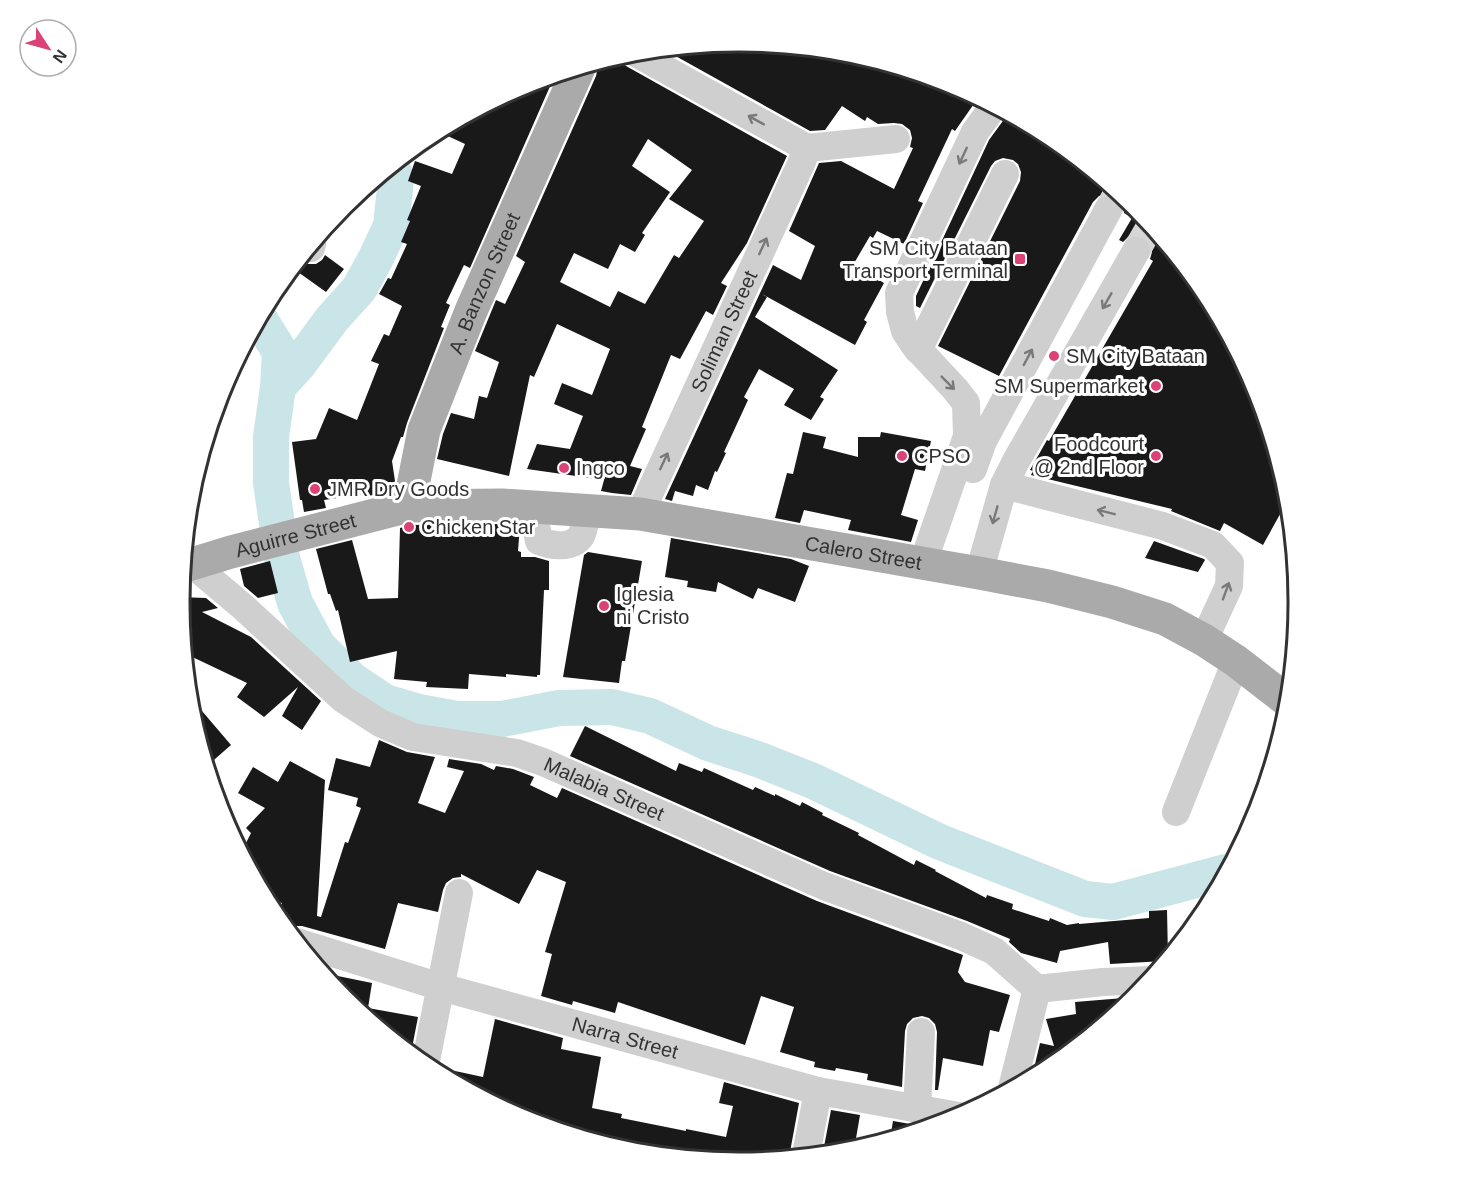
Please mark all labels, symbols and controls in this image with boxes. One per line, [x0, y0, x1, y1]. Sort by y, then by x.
north arrow [18, 18, 78, 78]
text: N [49, 47, 70, 66]
one-way arrow [748, 114, 765, 126]
one-way arrow [957, 146, 969, 164]
street label: A. Banzon Street [444, 209, 524, 357]
one-way arrow [759, 237, 770, 255]
place label: SM City Bataan Transport Terminal [842, 237, 1008, 282]
marker: SM City Bataan Transport Terminal [1013, 252, 1027, 266]
street label: Soliman Street [687, 267, 762, 396]
one-way arrow [1101, 292, 1113, 309]
place label: SM City Bataan [1066, 345, 1205, 367]
one-way arrow [1022, 349, 1034, 366]
marker: SM City Bataan [1047, 349, 1061, 363]
one-way arrow [941, 375, 956, 390]
place label: SM Supermarket [994, 375, 1144, 397]
marker: SM Supermarket [1149, 379, 1163, 393]
place label: Foodcourt @ 2nd Floor [1034, 433, 1144, 478]
place label: CPSO [914, 445, 971, 467]
marker: CPSO [895, 449, 909, 463]
marker: Foodcourt @ 2nd Floor [1149, 449, 1163, 463]
one-way arrow [659, 453, 671, 471]
place label: Ingco [576, 457, 625, 479]
marker: Ingco [557, 461, 571, 475]
place label: JMR Dry Goods [327, 478, 469, 500]
marker: JMR Dry Goods [308, 482, 322, 496]
one-way arrow [989, 505, 1001, 524]
one-way arrow [1097, 505, 1116, 517]
street label: Aguirre Street [233, 509, 359, 561]
place label: Chicken Star [421, 516, 536, 538]
marker: Chicken Star [402, 520, 416, 534]
street label: Calero Street [803, 532, 924, 574]
one-way arrow [1221, 582, 1232, 601]
place label: Iglesia ni Cristo [616, 583, 689, 628]
marker: Iglesia ni Cristo [597, 599, 611, 613]
street label: Malabia Street [541, 753, 668, 825]
street label: Narra Street [570, 1013, 681, 1063]

